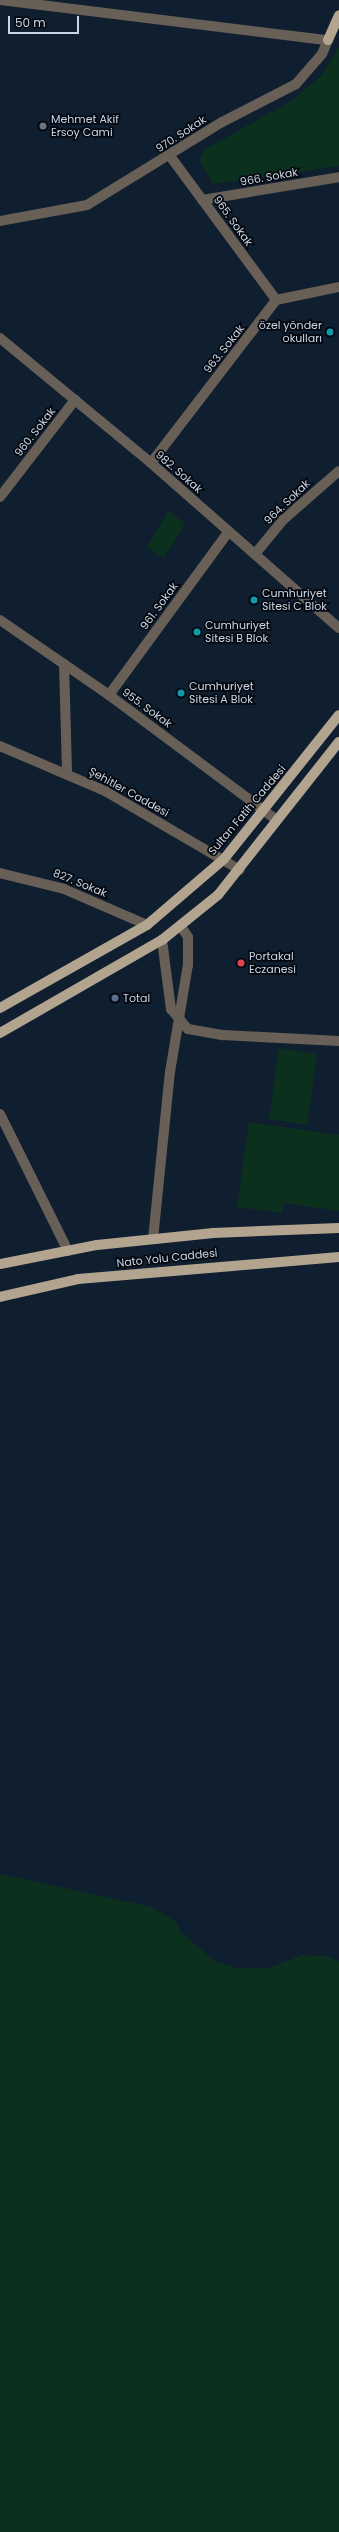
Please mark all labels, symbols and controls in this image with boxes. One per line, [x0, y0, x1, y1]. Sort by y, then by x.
scale bar [10, 8, 81, 34]
text: 50 m [15, 14, 46, 31]
place label: Mehmet Akif Ersoy Cami [51, 113, 119, 139]
street label: 970. Sokak [153, 113, 209, 155]
marker: Mehmet Akif Ersoy Cami [38, 121, 48, 131]
street label: 966. Sokak [239, 165, 299, 189]
street label: 965. Sokak [211, 194, 255, 248]
place label: özel yönder okulları [259, 319, 322, 345]
street label: 963. Sokak [201, 322, 247, 376]
marker: özel yönder okulları [325, 327, 335, 337]
street label: 960. Sokak [12, 405, 58, 459]
street label: 982. Sokak [153, 448, 205, 496]
street label: 964. Sokak [261, 477, 313, 527]
street label: 961. Sokak [138, 580, 180, 632]
place label: Cumhuriyet Sitesi C Blok [262, 587, 327, 613]
marker: Cumhuriyet Sitesi C Blok [249, 595, 259, 605]
place label: Cumhuriyet Sitesi B Blok [205, 619, 270, 645]
marker: Cumhuriyet Sitesi B Blok [192, 627, 202, 637]
place label: Cumhuriyet Sitesi A Blok [189, 680, 254, 706]
street label: 955. Sokak [120, 686, 174, 730]
marker: Cumhuriyet Sitesi A Blok [176, 688, 186, 698]
street label: Sultan Fatih Caddesi [206, 762, 288, 858]
street label: Şehitler Caddesi [87, 764, 171, 820]
street label: 827. Sokak [51, 866, 109, 900]
place label: Portakal Eczanesi [249, 950, 296, 976]
marker: Portakal Eczanesi [236, 958, 246, 968]
place label: Total [123, 991, 150, 1005]
marker: Total [110, 993, 120, 1003]
street label: Nato Yolu Caddesi [116, 1246, 218, 1270]

